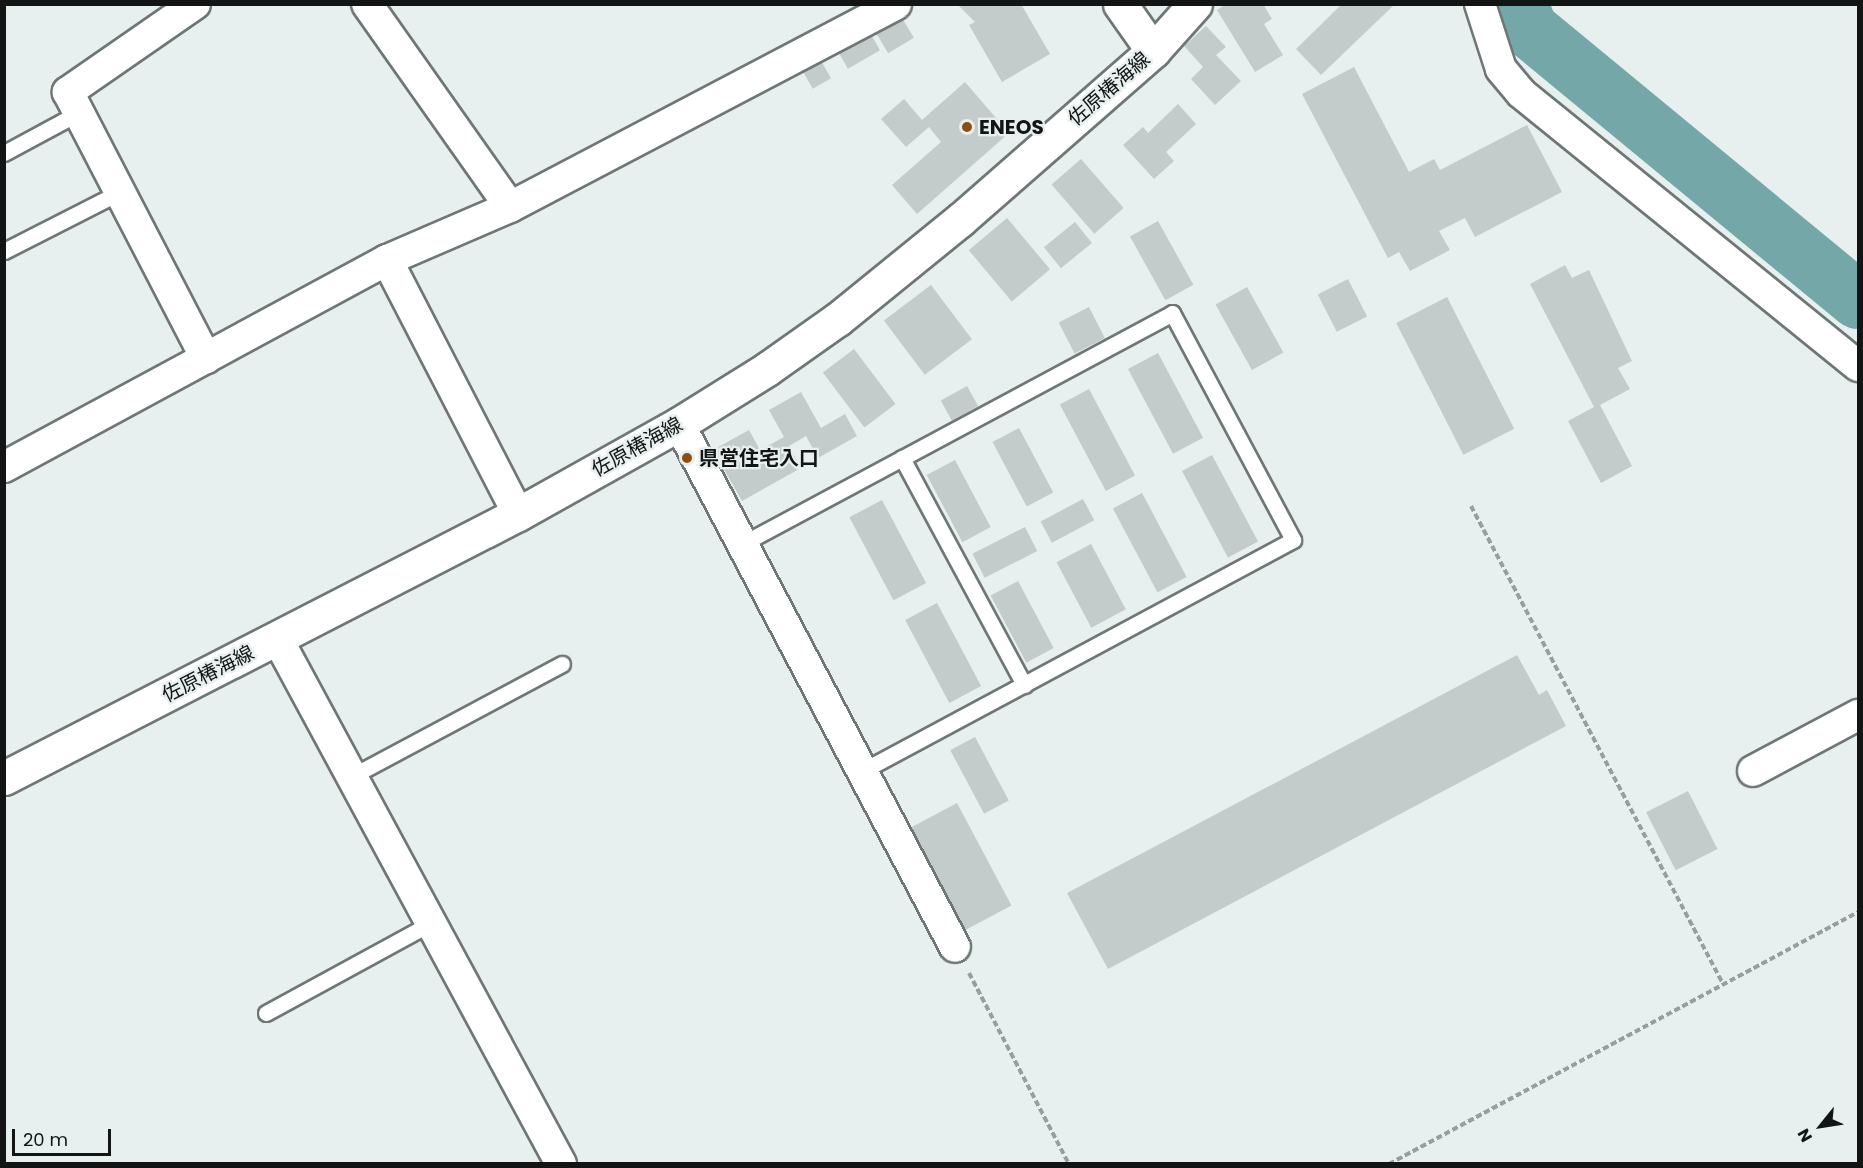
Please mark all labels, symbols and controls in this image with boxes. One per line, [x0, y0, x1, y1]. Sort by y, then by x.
street label: 佐原椿海線 [1063, 47, 1155, 131]
place label: ENEOS [979, 115, 1044, 139]
marker: ENEOS [960, 120, 974, 134]
street label: 佐原椿海線 [587, 412, 687, 482]
place label: 県営住宅入口 [699, 446, 819, 470]
marker: 県営住宅入口 [680, 451, 694, 465]
street label: 佐原椿海線 [158, 641, 258, 707]
north arrow [1791, 1096, 1851, 1156]
scale bar [15, 1117, 114, 1155]
text: N [1792, 1124, 1818, 1146]
text: 20 m [23, 1127, 68, 1152]

